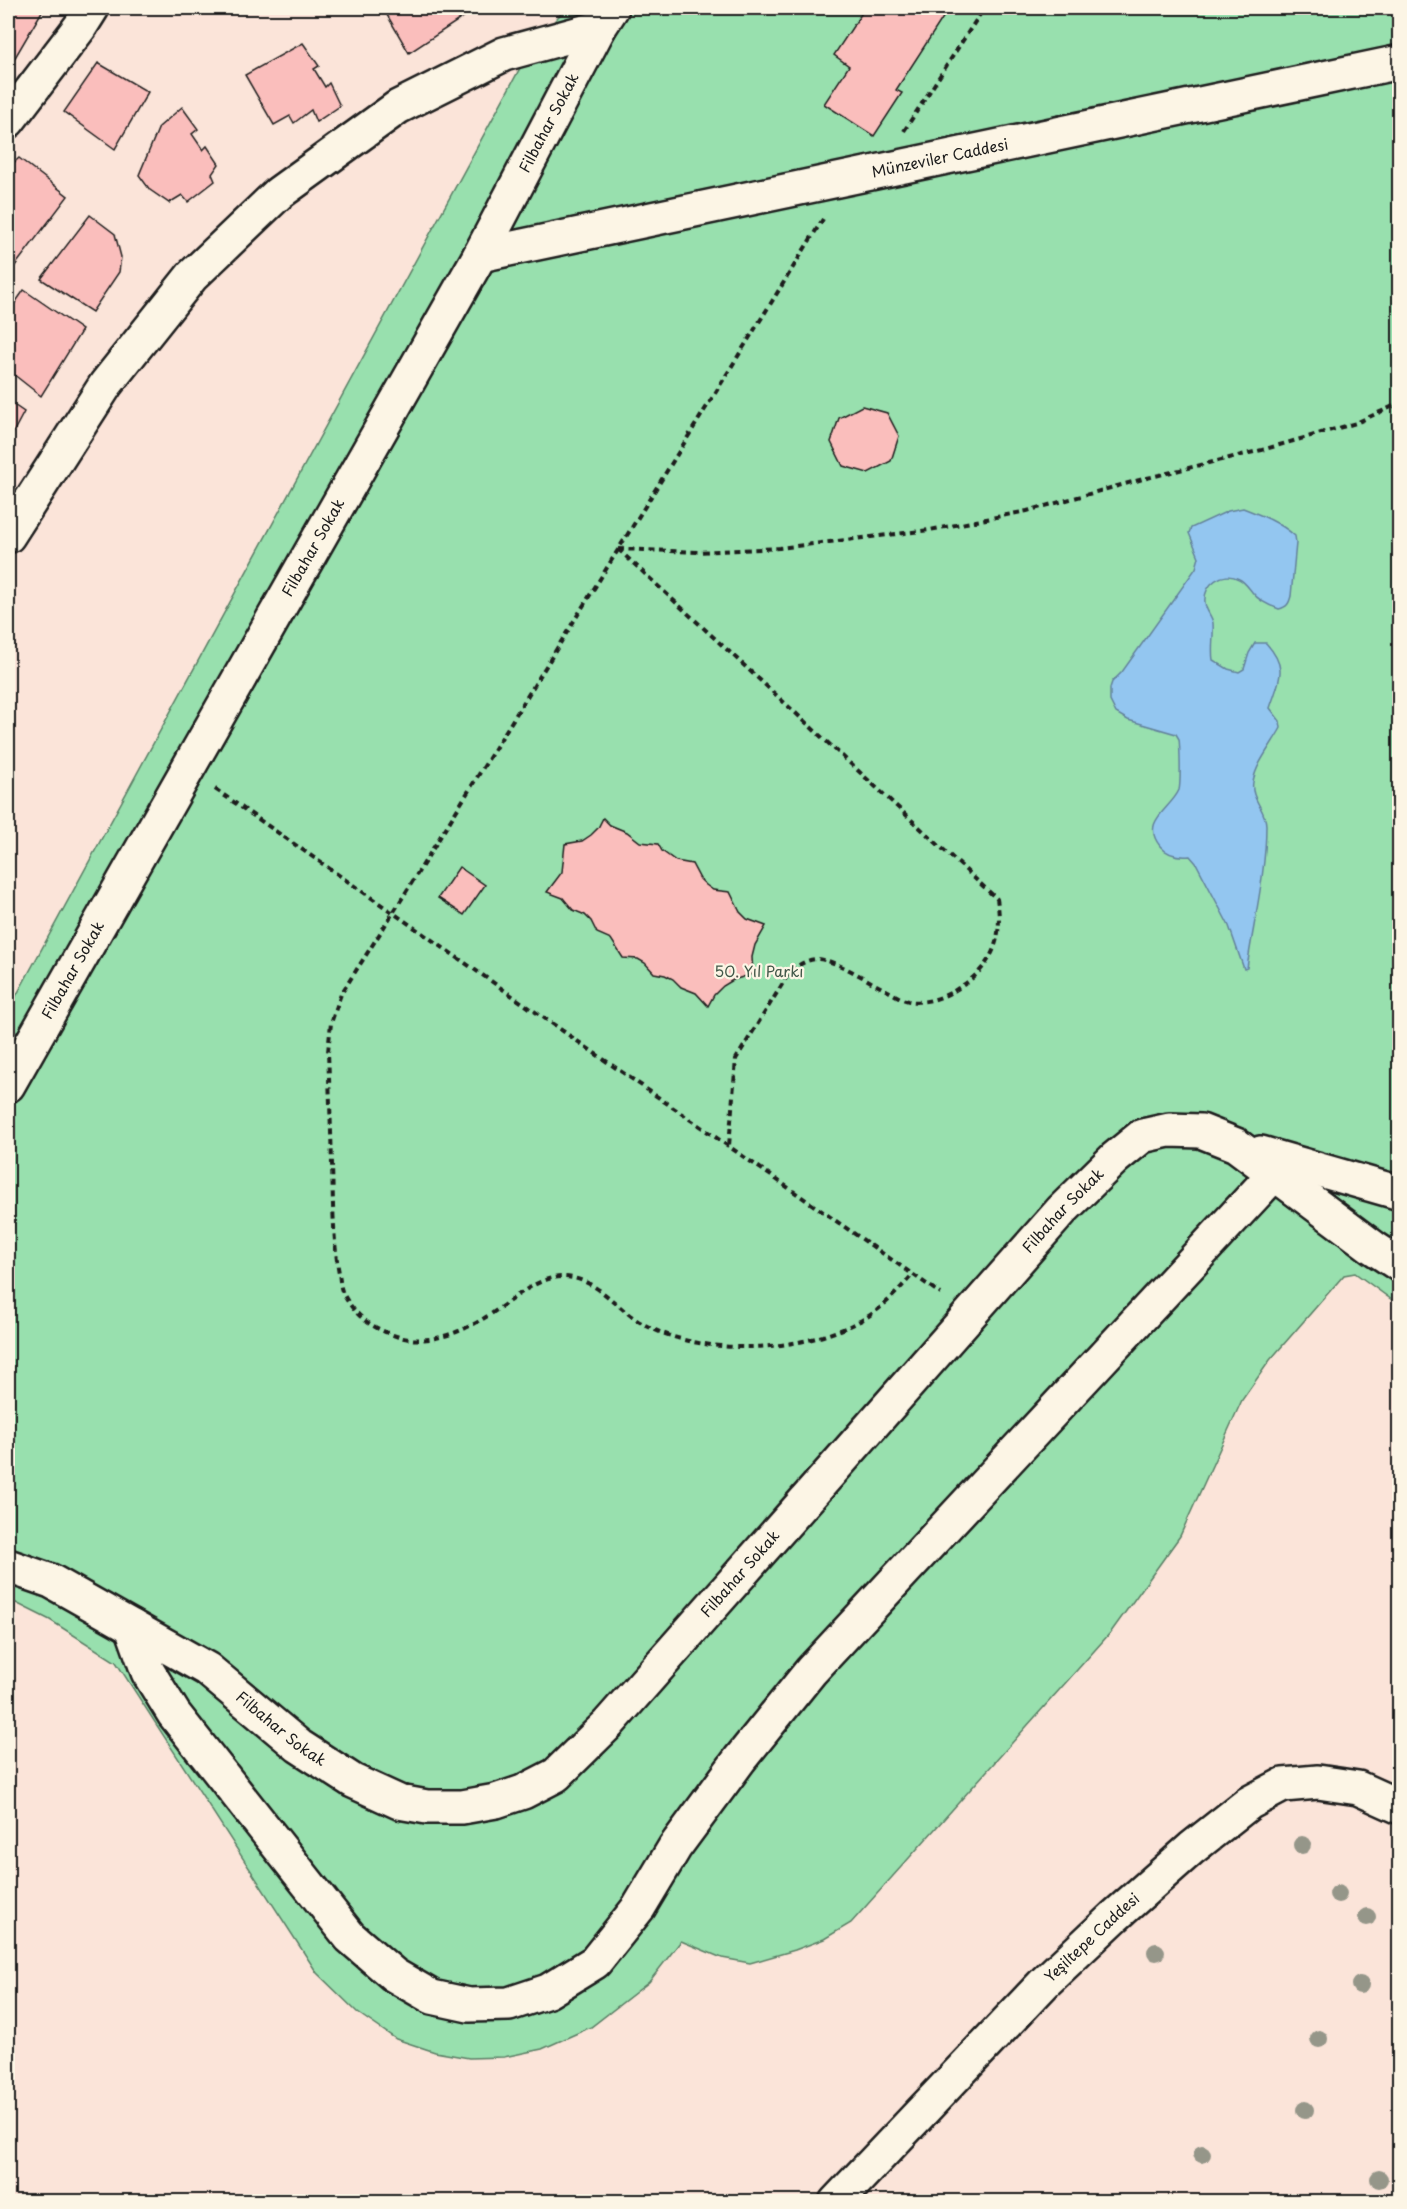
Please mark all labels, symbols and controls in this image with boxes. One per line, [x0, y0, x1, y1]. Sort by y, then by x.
street label: Filbahar Sokak [512, 68, 584, 176]
street label: Münzeviler Caddesi [869, 132, 1010, 183]
street label: Filbahar Sokak [275, 493, 350, 601]
street label: Filbahar Sokak [35, 916, 109, 1023]
park label: 50. Yıl Parkı [715, 959, 803, 982]
street label: Filbahar Sokak [1016, 1162, 1109, 1258]
street label: Filbahar Sokak [694, 1524, 785, 1622]
street label: Filbahar Sokak [232, 1685, 332, 1771]
street label: Yeşiltepe Caddesi [1038, 1887, 1144, 1987]

